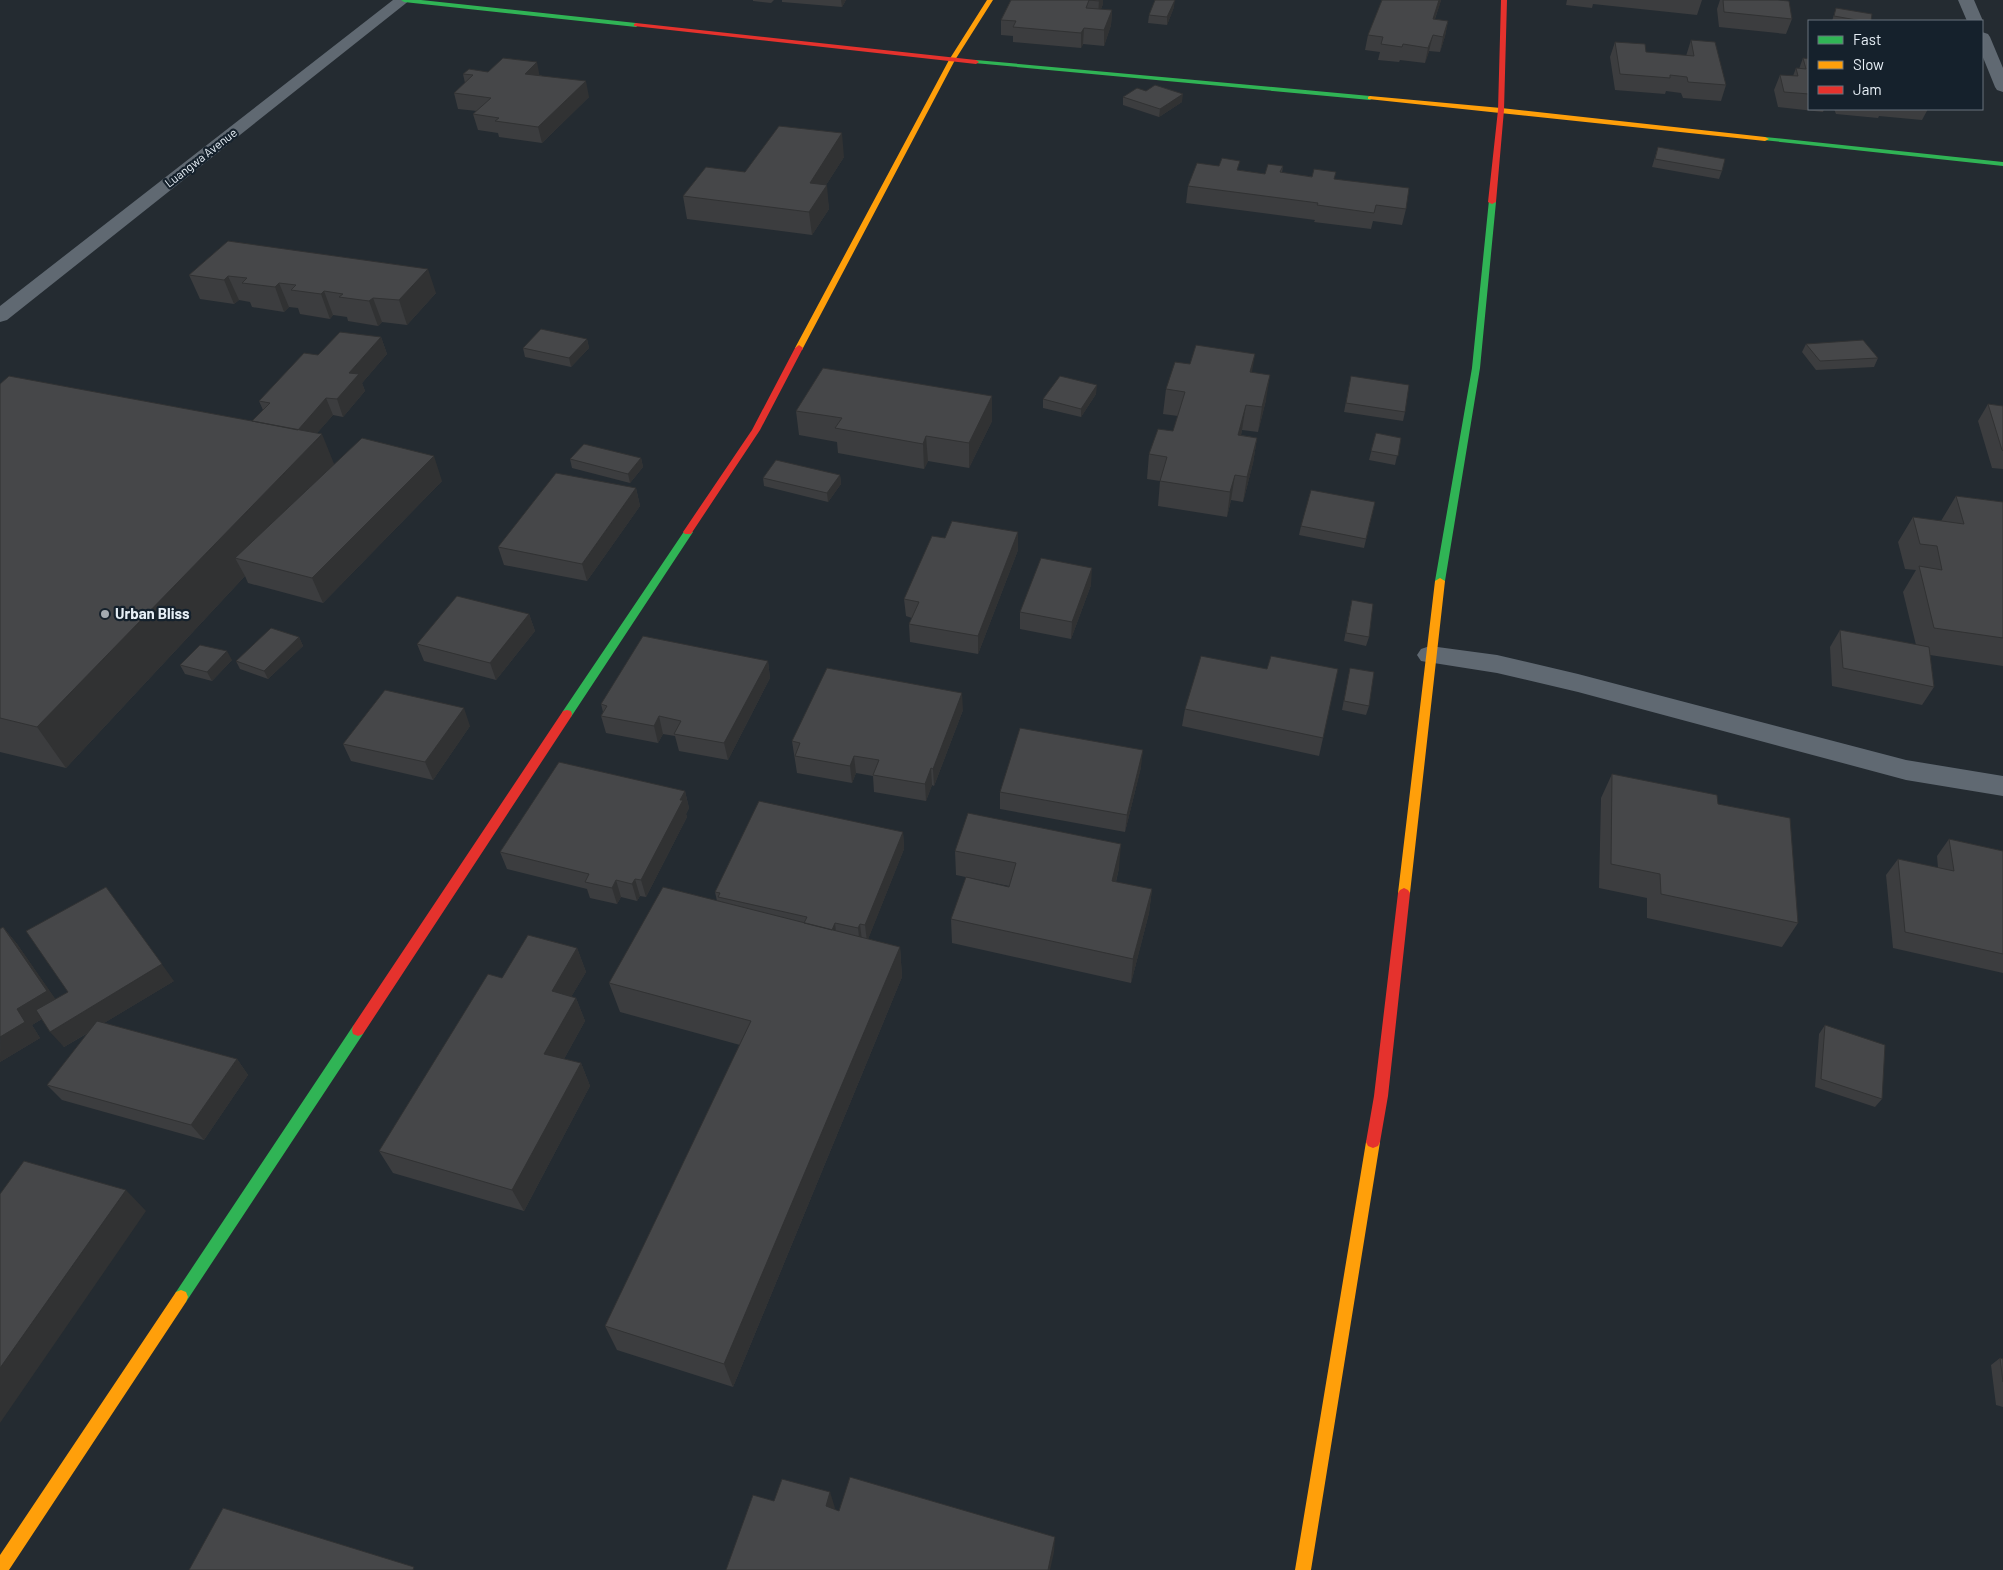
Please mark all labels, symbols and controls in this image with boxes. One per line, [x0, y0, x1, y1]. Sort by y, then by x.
legend [1808, 20, 1983, 110]
text: Fast [1853, 30, 1881, 48]
text: Slow [1853, 55, 1884, 73]
text: Jam [1853, 80, 1882, 98]
street label: Luangwa Avenue [162, 125, 239, 190]
place label: Urban Bliss [115, 604, 190, 622]
marker: Urban Bliss [99, 608, 111, 620]

